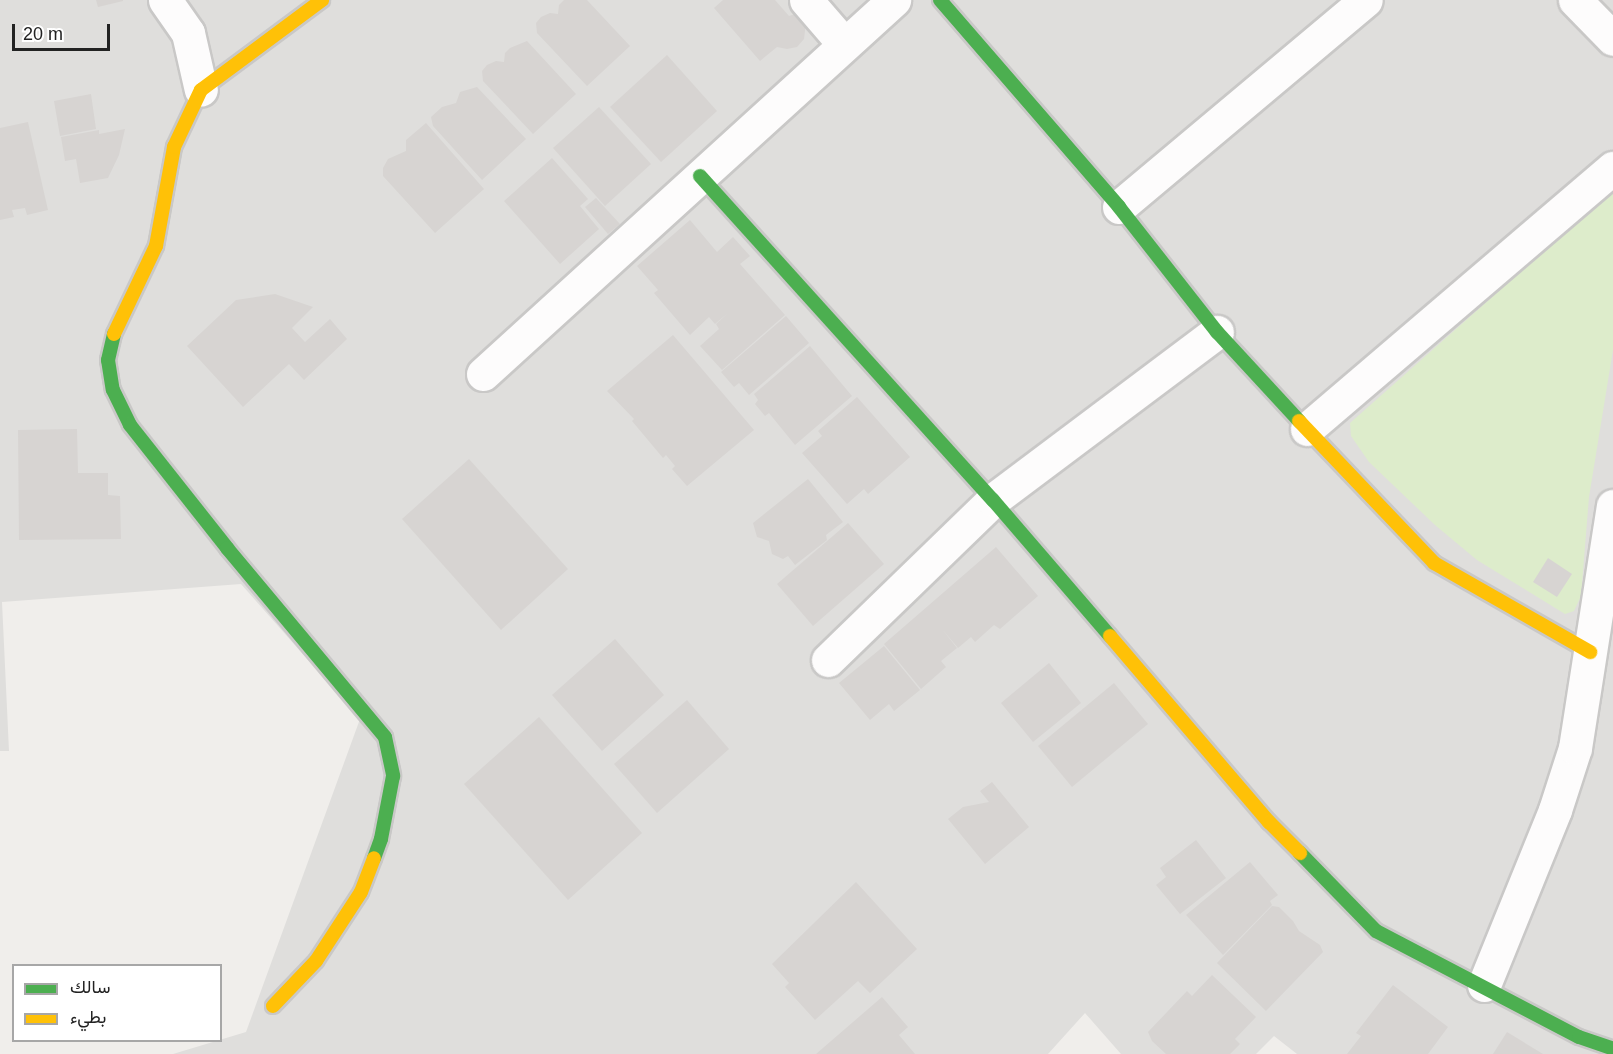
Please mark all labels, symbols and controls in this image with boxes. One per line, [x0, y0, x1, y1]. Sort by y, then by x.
scale bar [15, 12, 112, 50]
text: 20 m [23, 24, 63, 44]
legend [12, 964, 222, 1042]
text: سالك [70, 977, 110, 997]
text: بطيء [70, 1007, 106, 1027]

